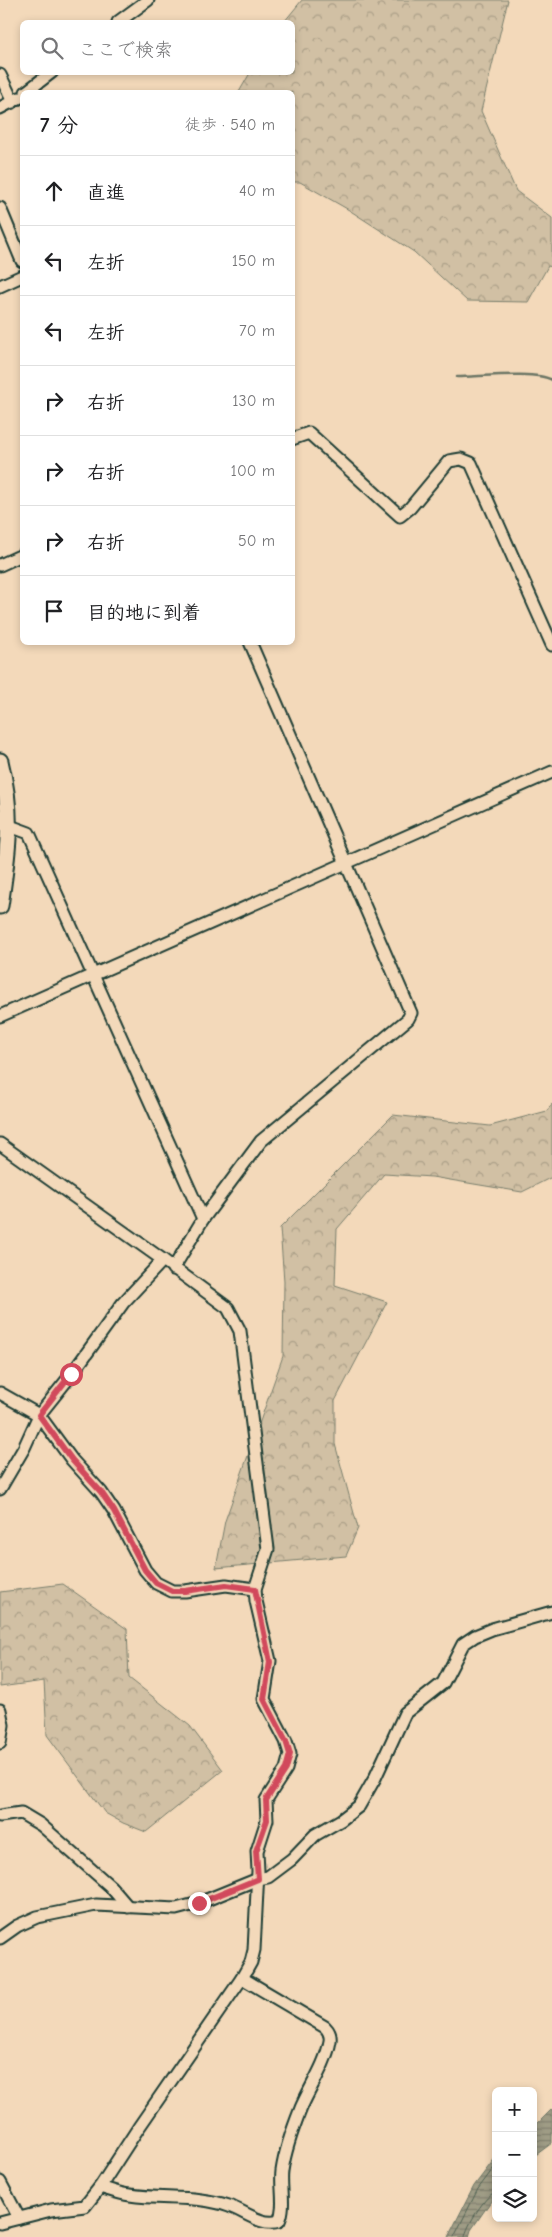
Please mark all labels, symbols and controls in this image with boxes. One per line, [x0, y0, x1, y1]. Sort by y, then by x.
search box [20, 20, 295, 75]
icon: search [38, 34, 66, 62]
text: ここで検索 [78, 39, 173, 61]
text: 7 分 [40, 113, 78, 137]
text: 徒歩 · 540 m [185, 116, 275, 134]
icon: ahead [40, 177, 68, 205]
text: 直進 [87, 182, 125, 204]
text: 40 m [239, 182, 275, 200]
icon: left [40, 247, 68, 275]
text: 左折 [87, 252, 125, 274]
text: 150 m [232, 252, 275, 270]
icon: left [40, 317, 68, 345]
text: 左折 [87, 322, 125, 344]
text: 70 m [239, 322, 275, 340]
icon: right [40, 387, 68, 415]
text: 右折 [87, 392, 125, 414]
text: 130 m [232, 392, 275, 410]
icon: right [40, 457, 68, 485]
text: 右折 [87, 462, 125, 484]
text: 100 m [231, 462, 275, 480]
icon: right [40, 527, 68, 555]
text: 右折 [87, 532, 125, 554]
text: 50 m [238, 532, 275, 550]
icon: arrive [40, 597, 68, 625]
text: 目的地に到着 [87, 602, 201, 624]
route start [60, 1363, 83, 1386]
route end [188, 1892, 211, 1915]
map controls [492, 2087, 537, 2222]
button: + [492, 2087, 537, 2132]
button: − [492, 2132, 537, 2177]
button: layers [492, 2177, 537, 2222]

